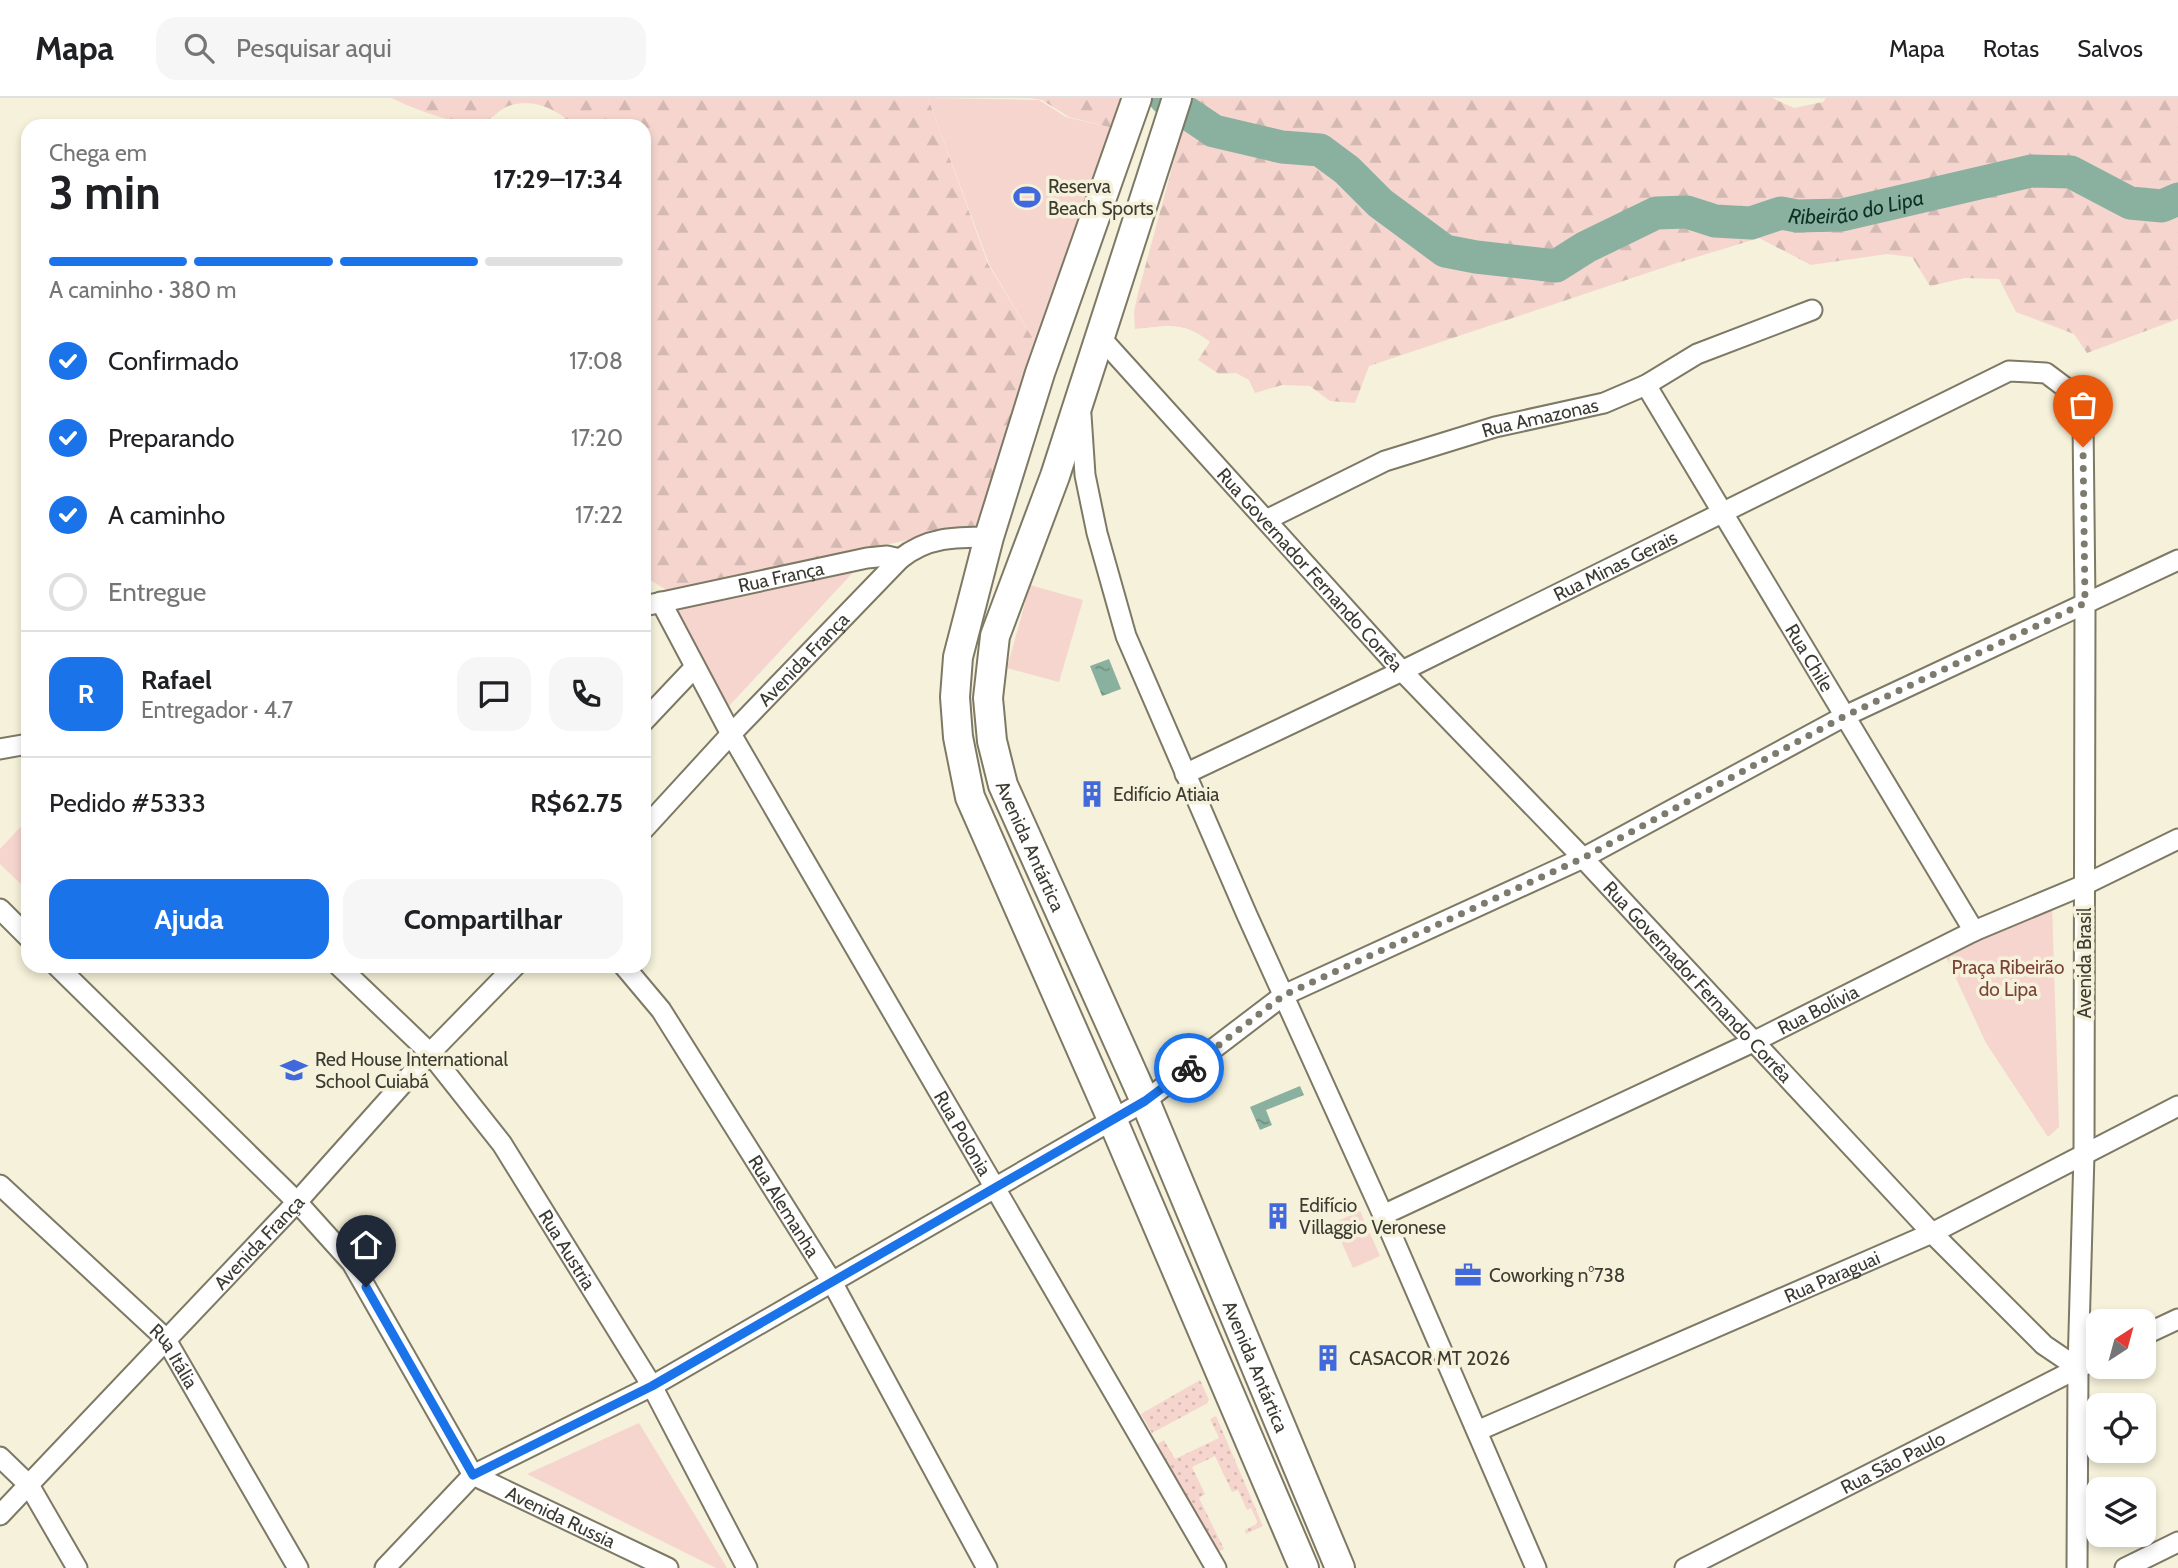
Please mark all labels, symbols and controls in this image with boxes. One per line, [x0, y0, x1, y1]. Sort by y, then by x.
search box [156, 17, 646, 80]
text: Mapa [35, 28, 114, 68]
icon: search [180, 29, 218, 67]
text: Pesquisar aqui [236, 32, 392, 64]
text: Mapa [1889, 34, 1945, 63]
text: Rotas [1983, 34, 2039, 63]
text: Salvos [2077, 34, 2143, 63]
text: Chega em [49, 139, 147, 167]
text: 17:29–17:34 [493, 163, 623, 195]
text: 3 min [49, 165, 161, 221]
place label: Reserva Beach Sports [1048, 175, 1154, 220]
sports icon: Reserva Beach Sports [1012, 182, 1042, 212]
water label: Ribeirão do Lipa [1787, 184, 1926, 229]
text: A caminho · 380 m [49, 276, 236, 304]
icon: check [49, 342, 87, 380]
text: Confirmado [108, 345, 239, 377]
text: 17:08 [569, 347, 623, 375]
pin [2053, 375, 2113, 447]
icon: bag [2064, 386, 2102, 424]
street label: Rua Amazonas [1479, 393, 1601, 442]
icon: check [49, 419, 87, 457]
text: Preparando [108, 422, 235, 454]
text: 17:20 [571, 424, 623, 452]
street label: Rua Governador Fernando Corrêa [1212, 463, 1408, 676]
icon: check [49, 496, 87, 534]
text: A caminho [108, 499, 225, 531]
text: 17:22 [575, 501, 623, 529]
street label: Rua Minas Gerais [1550, 525, 1681, 606]
street label: Rua França [736, 556, 826, 597]
text: Entregue [108, 576, 206, 608]
street label: Avenida França [753, 608, 854, 711]
street label: Rua Chile [1781, 620, 1839, 696]
button: chat [457, 657, 531, 731]
button: phone [549, 657, 623, 731]
text: Rafael [141, 664, 212, 696]
text: R [78, 678, 94, 710]
text: Entregador · 4.7 [141, 696, 293, 724]
street label: Avenida Antártica [991, 777, 1070, 915]
building icon: Edifício Atiaia [1077, 779, 1107, 809]
place label: Edifício Atiaia [1113, 783, 1219, 806]
text: Pedido #5333 [49, 787, 206, 819]
text: R$62.75 [530, 787, 623, 819]
street label: Rua Governador Fernando Corrêa [1599, 876, 1797, 1087]
button: Ajuda [49, 879, 329, 959]
button: Compartilhar [343, 879, 623, 959]
street label: Avenida Brasil [2073, 907, 2096, 1019]
park label: Praça Ribeirão do Lipa [1952, 956, 2064, 1001]
street label: Rua Bolívia [1774, 980, 1862, 1039]
courier [1154, 1033, 1224, 1103]
place label: Red House International School Cuiabá [315, 1048, 508, 1093]
icon: bike [1170, 1049, 1208, 1087]
school or university icon: Red House International School Cuiabá [279, 1055, 309, 1085]
street label: Rua Polonia [929, 1086, 997, 1180]
street label: Rua Alemanha [744, 1151, 825, 1261]
street label: Avenida França [209, 1191, 309, 1294]
place label: Edifício Villaggio Veronese [1299, 1194, 1446, 1239]
building icon: Edifício Villaggio Veronese [1263, 1201, 1293, 1231]
street label: Rua Austria [534, 1205, 601, 1294]
pin [336, 1215, 396, 1287]
icon: home [347, 1226, 385, 1264]
street label: Rua Paraguai [1781, 1246, 1883, 1307]
office icon: Coworking n°738 [1453, 1260, 1483, 1290]
place label: Coworking n°738 [1489, 1264, 1625, 1287]
street label: Avenida Antártica [1218, 1297, 1293, 1436]
north arrow [2086, 1309, 2156, 1379]
map controls [2086, 1309, 2156, 1547]
street label: Rua Itália [145, 1319, 203, 1392]
building icon: CASACOR MT 2026 [1313, 1343, 1343, 1373]
place label: CASACOR MT 2026 [1349, 1347, 1510, 1370]
button: locate [2086, 1393, 2156, 1463]
street label: Rua São Paulo [1837, 1426, 1949, 1499]
button: layers [2086, 1477, 2156, 1547]
street label: Avenida Russia [502, 1481, 619, 1553]

